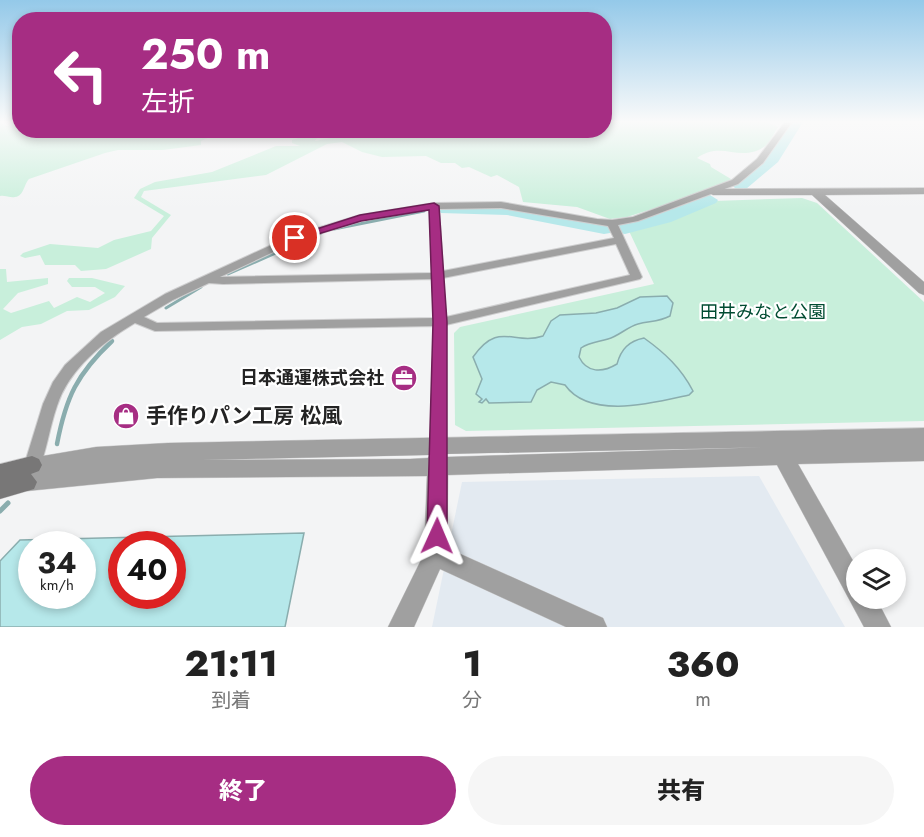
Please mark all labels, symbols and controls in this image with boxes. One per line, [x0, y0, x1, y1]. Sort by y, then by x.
text: 250 m [141, 24, 271, 85]
icon: left [42, 36, 120, 114]
text: 左折 [141, 82, 195, 121]
pin [269, 212, 320, 263]
icon: arrive [278, 221, 311, 254]
park label: 田井みなと公園 [700, 299, 826, 325]
office icon: 日本通運株式会社 [389, 363, 419, 393]
place label: 日本通運株式会社 [240, 365, 384, 391]
shop icon: 手作りパン工房 松風 [111, 401, 141, 431]
place label: 手作りパン工房 松風 [146, 401, 342, 431]
position arrow [405, 504, 469, 568]
speed limit sign: 40 [108, 531, 186, 609]
text: 34 [37, 541, 77, 584]
map controls [846, 549, 906, 609]
button: layers [846, 549, 906, 609]
text: km/h [40, 574, 74, 596]
text: 21:11 [184, 637, 278, 689]
text: 1 [463, 637, 482, 689]
text: 360 [667, 638, 739, 690]
text: m [695, 685, 711, 714]
text: 到着 [211, 686, 251, 715]
text: 分 [462, 686, 482, 715]
button: 終了 [30, 756, 456, 825]
button: 共有 [468, 756, 894, 825]

